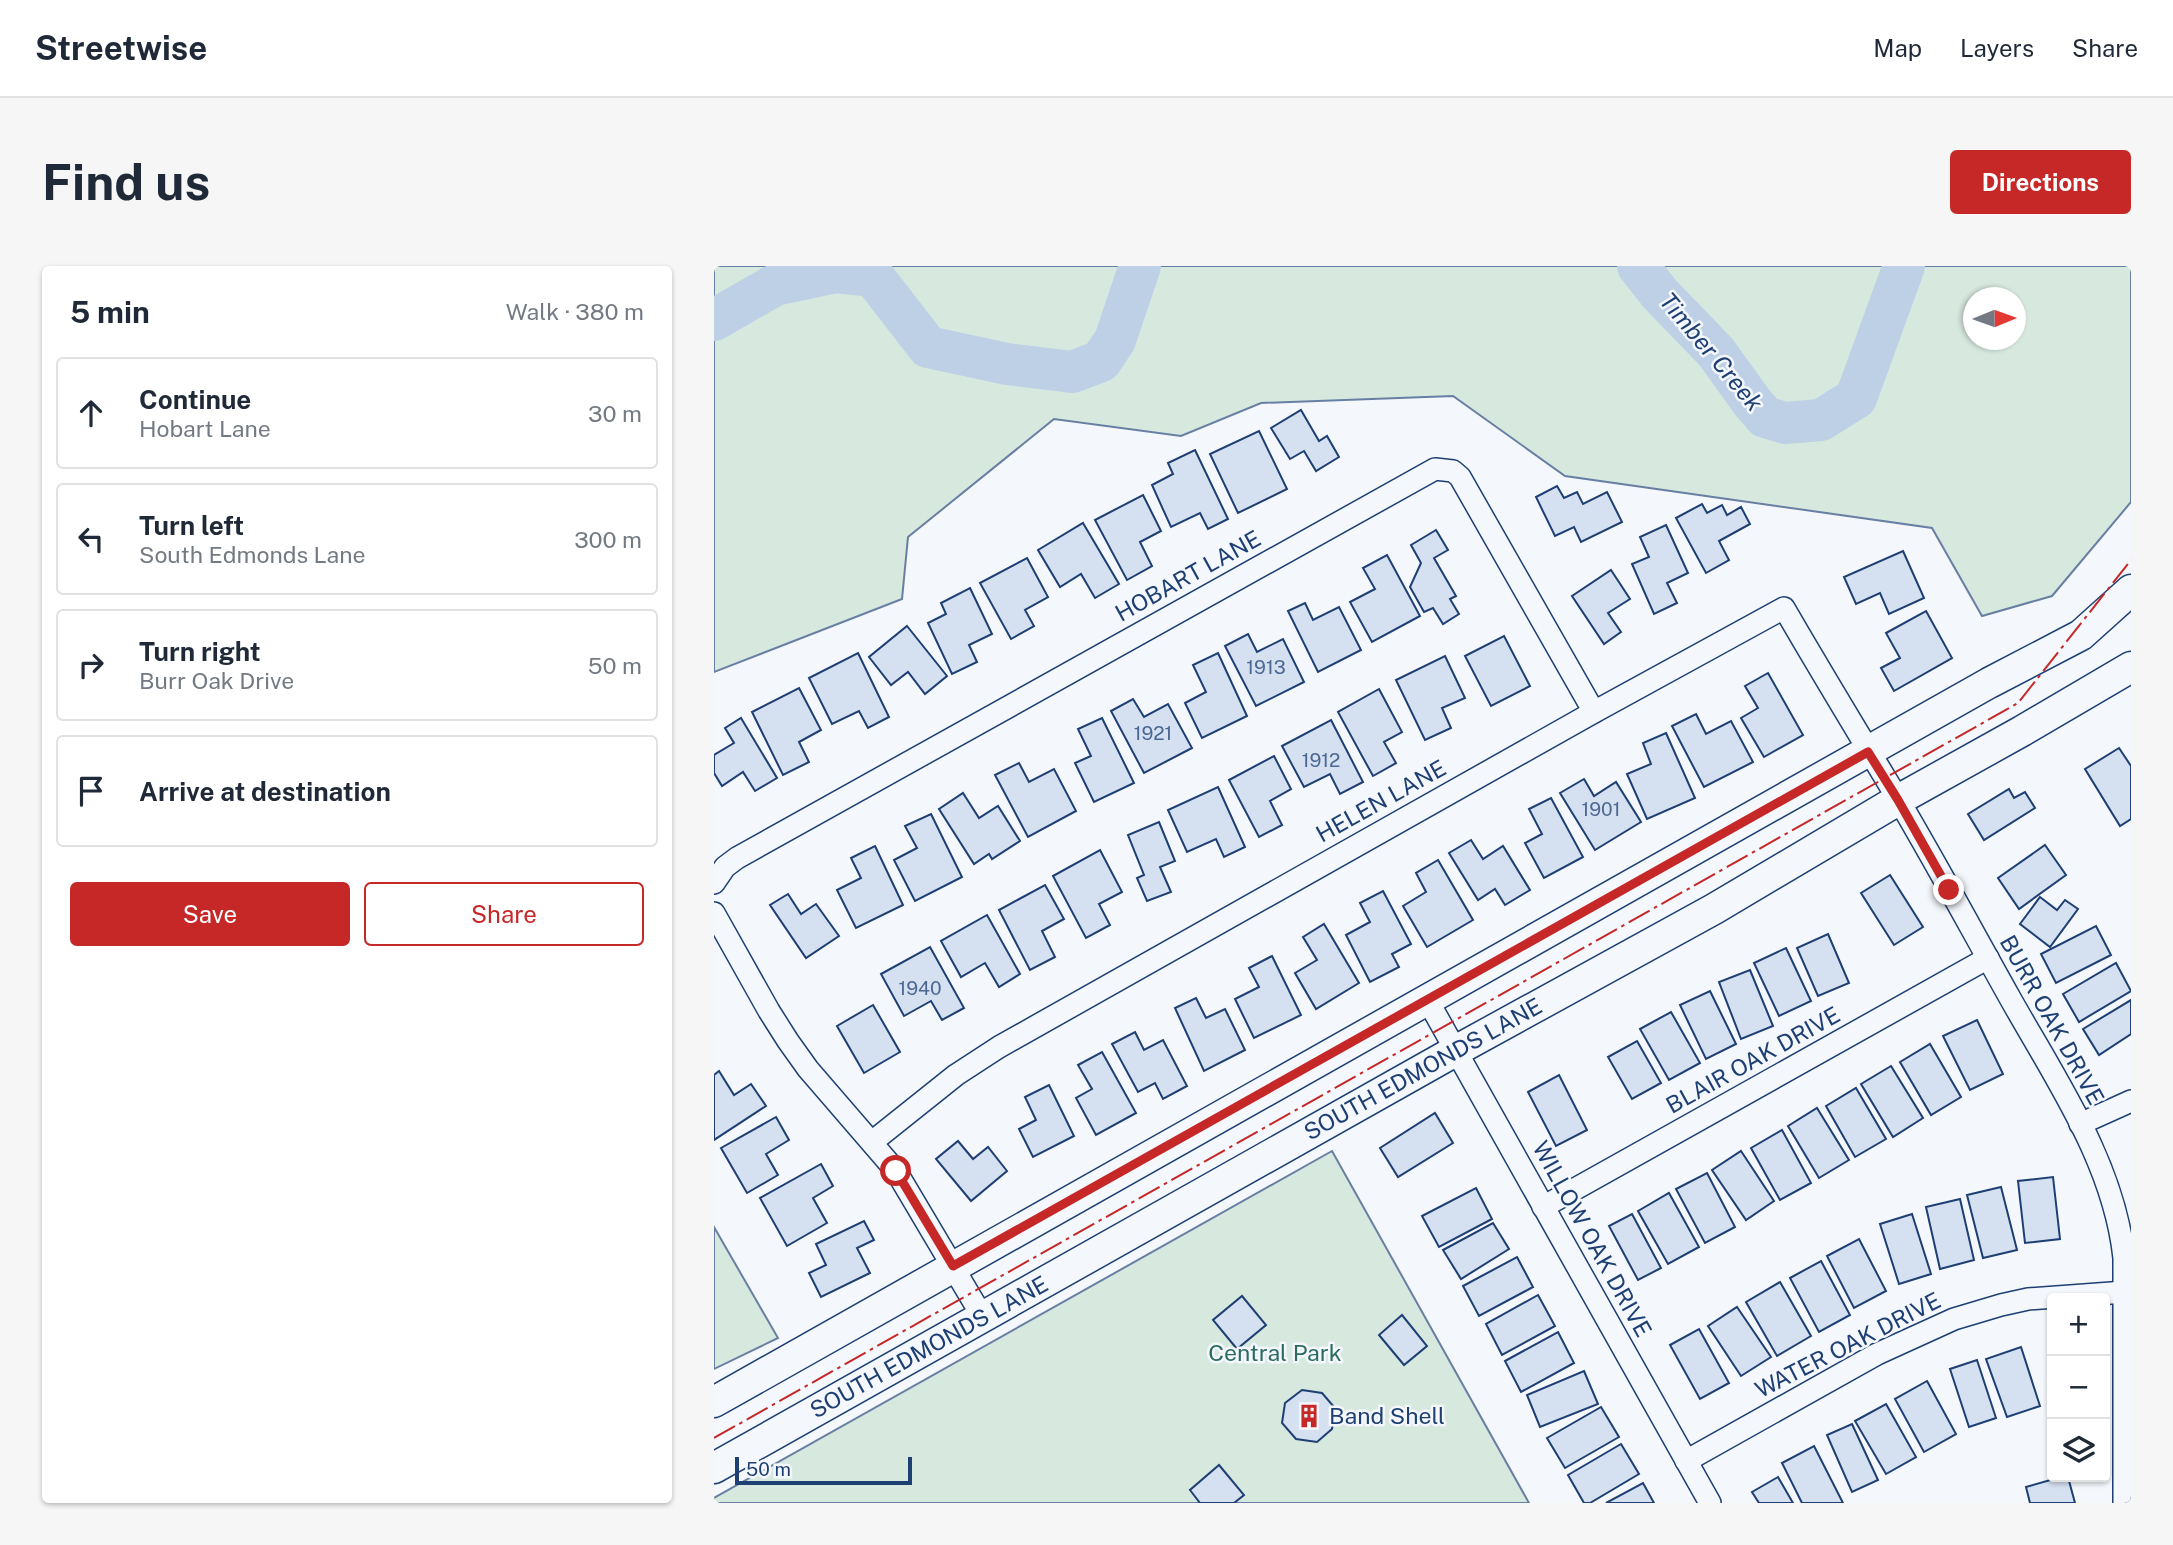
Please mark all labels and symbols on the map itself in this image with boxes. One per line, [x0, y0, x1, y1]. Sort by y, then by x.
water label: Timber Creek [1654, 287, 1769, 416]
north arrow [1963, 287, 2026, 350]
street label: HOBART LANE [1110, 524, 1265, 627]
house number: 1913 [1246, 656, 1286, 678]
house number: 1921 [1134, 722, 1172, 744]
house number: 1912 [1302, 749, 1340, 771]
street label: HELEN LANE [1311, 754, 1450, 847]
house number: 1901 [1582, 798, 1620, 820]
route end [1933, 874, 1964, 905]
street label: BURR OAK DRIVE [1995, 930, 2110, 1109]
house number: 1940 [898, 977, 942, 999]
street label: SOUTH EDMONDS LANE [1299, 992, 1546, 1145]
street label: BLAIR OAK DRIVE [1661, 1001, 1844, 1119]
street label: WILLOW OAK DRIVE [1527, 1136, 1658, 1342]
route start [880, 1155, 911, 1186]
street label: SOUTH EDMONDS LANE [805, 1270, 1052, 1423]
street label: WATER OAK DRIVE [1751, 1286, 1945, 1403]
park label: Central Park [1208, 1339, 1342, 1366]
building icon: Band Shell [1295, 1402, 1323, 1430]
place label: Band Shell [1329, 1402, 1445, 1429]
scale bar [735, 1454, 912, 1486]

